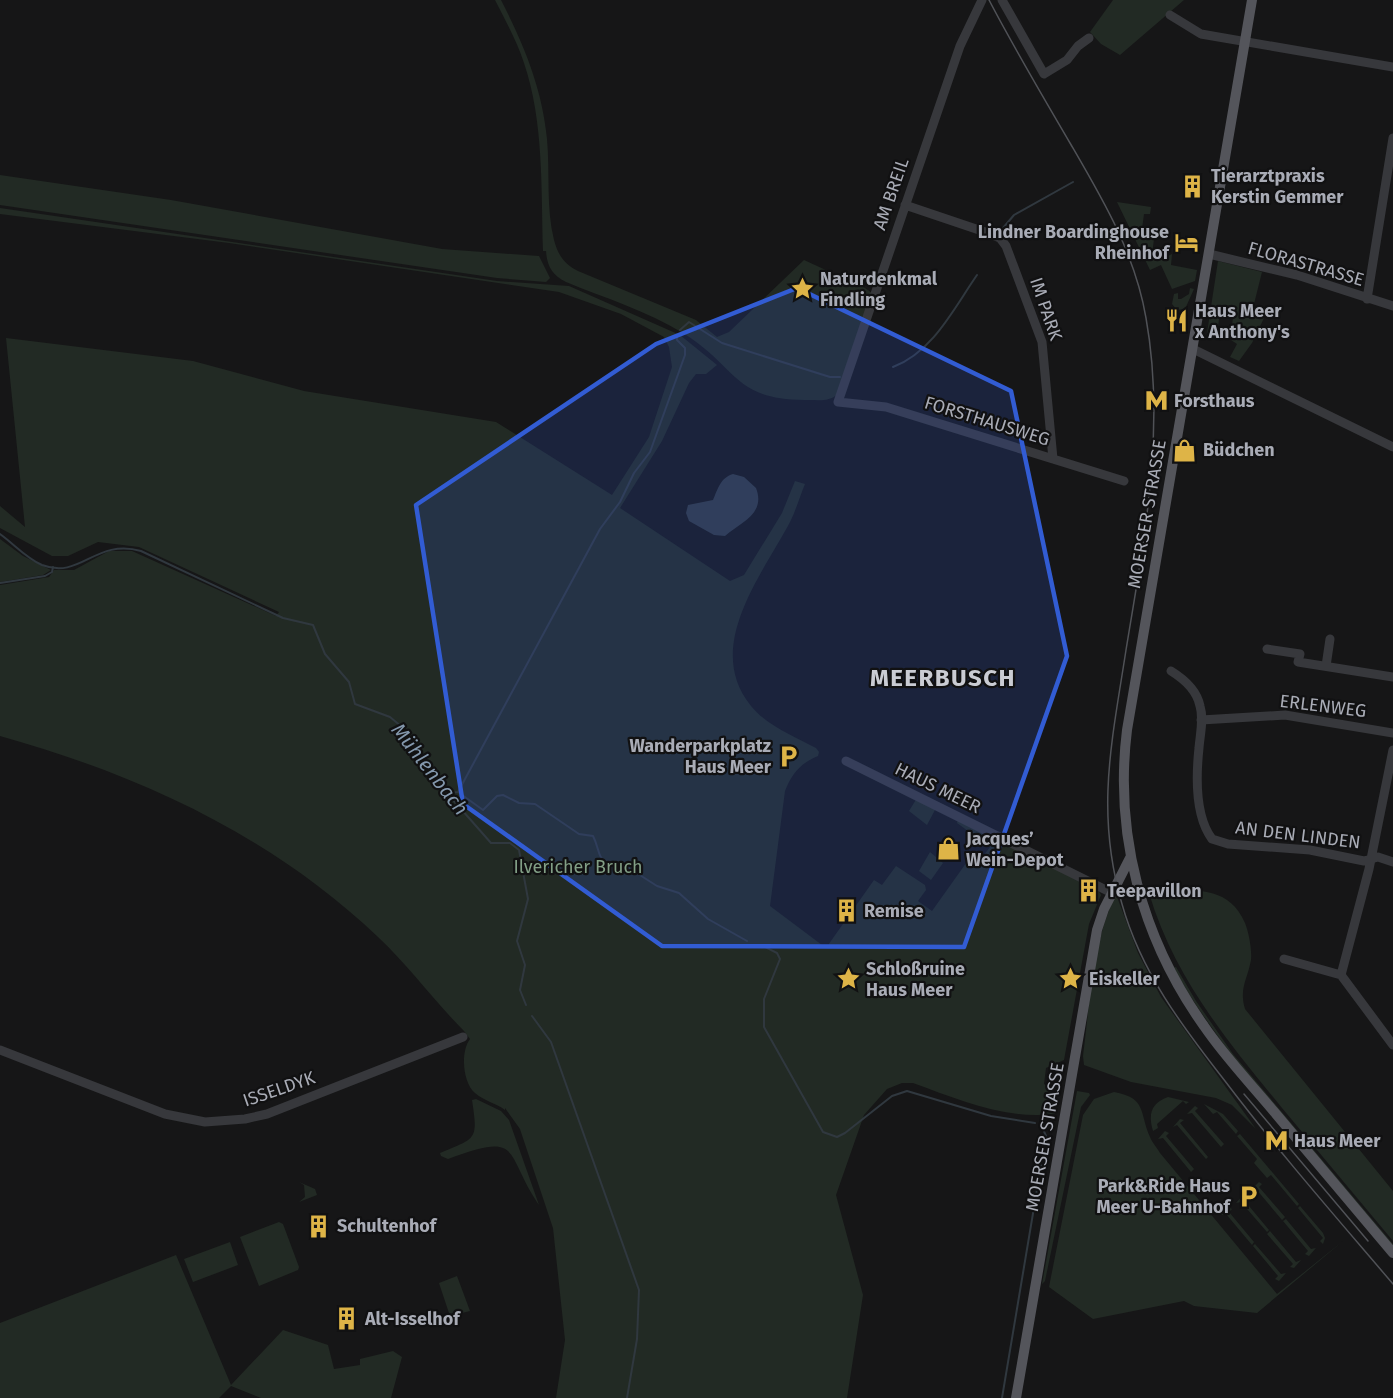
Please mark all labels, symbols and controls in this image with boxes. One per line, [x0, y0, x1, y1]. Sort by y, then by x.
street label: AM BREIL [868, 155, 914, 233]
place label: Tierarztpraxis Kerstin Gemmer [1211, 165, 1344, 208]
building icon: Tierarztpraxis Kerstin Gemmer [1180, 173, 1206, 199]
place label: Lindner Boardinghouse Rheinhof [978, 221, 1171, 264]
hotel icon: Lindner Boardinghouse Rheinhof [1174, 229, 1200, 255]
street label: FLORASTRASSE [1245, 237, 1367, 291]
place label: Naturdenkmal Findling [820, 268, 938, 311]
street label: IM PARK [1025, 275, 1067, 344]
place icon: Naturdenkmal Findling [789, 276, 815, 302]
place label: Haus Meer x Anthony's [1194, 300, 1290, 343]
restaurant icon: Haus Meer x Anthony's [1164, 308, 1190, 334]
metro station icon: Forsthaus [1143, 388, 1169, 414]
place label: Forsthaus [1174, 390, 1255, 412]
street label: FORSTHAUSWEG [922, 391, 1052, 451]
shop icon: Büdchen [1172, 437, 1198, 463]
street label: MOERSER STRASSE [1123, 438, 1171, 590]
place label: Büdchen [1203, 439, 1275, 461]
district label: MEERBUSCH [870, 664, 1016, 692]
street label: ERLENWEG [1278, 690, 1368, 722]
water label: Mühlenbach [387, 718, 473, 820]
place label: Wanderparkplatz Haus Meer [629, 735, 772, 778]
parking icon: Wanderparkplatz Haus Meer [776, 743, 802, 769]
street label: HAUS MEER [891, 758, 985, 818]
street label: AN DEN LINDEN [1234, 816, 1362, 854]
place label: Jacques’ Wein-Depot [965, 828, 1065, 871]
shop icon: Jacques’ Wein-Depot [935, 836, 961, 862]
park label: Ilvericher Bruch [513, 856, 643, 878]
building icon: Teepavillon [1076, 878, 1102, 904]
place label: Teepavillon [1107, 880, 1202, 902]
building icon: Remise [833, 898, 859, 924]
place label: Remise [864, 900, 924, 922]
place label: Schloßruine Haus Meer [866, 958, 965, 1001]
place icon: Schloßruine Haus Meer [835, 966, 861, 992]
place icon: Eiskeller [1058, 966, 1084, 992]
place label: Eiskeller [1089, 968, 1160, 990]
street label: MOERSER STRASSE [1021, 1061, 1069, 1213]
street label: ISSELDYK [240, 1066, 318, 1112]
metro station icon: Haus Meer [1263, 1128, 1289, 1154]
place label: Haus Meer [1294, 1130, 1381, 1152]
place label: Park&Ride Haus Meer U-Bahnhof [1096, 1175, 1232, 1218]
parking icon: Park&Ride Haus Meer U-Bahnhof [1235, 1183, 1261, 1209]
building icon: Schultenhof [306, 1213, 332, 1239]
place label: Schultenhof [337, 1215, 438, 1237]
building icon: Alt-Isselhof [334, 1306, 360, 1332]
place label: Alt-Isselhof [364, 1308, 461, 1330]

